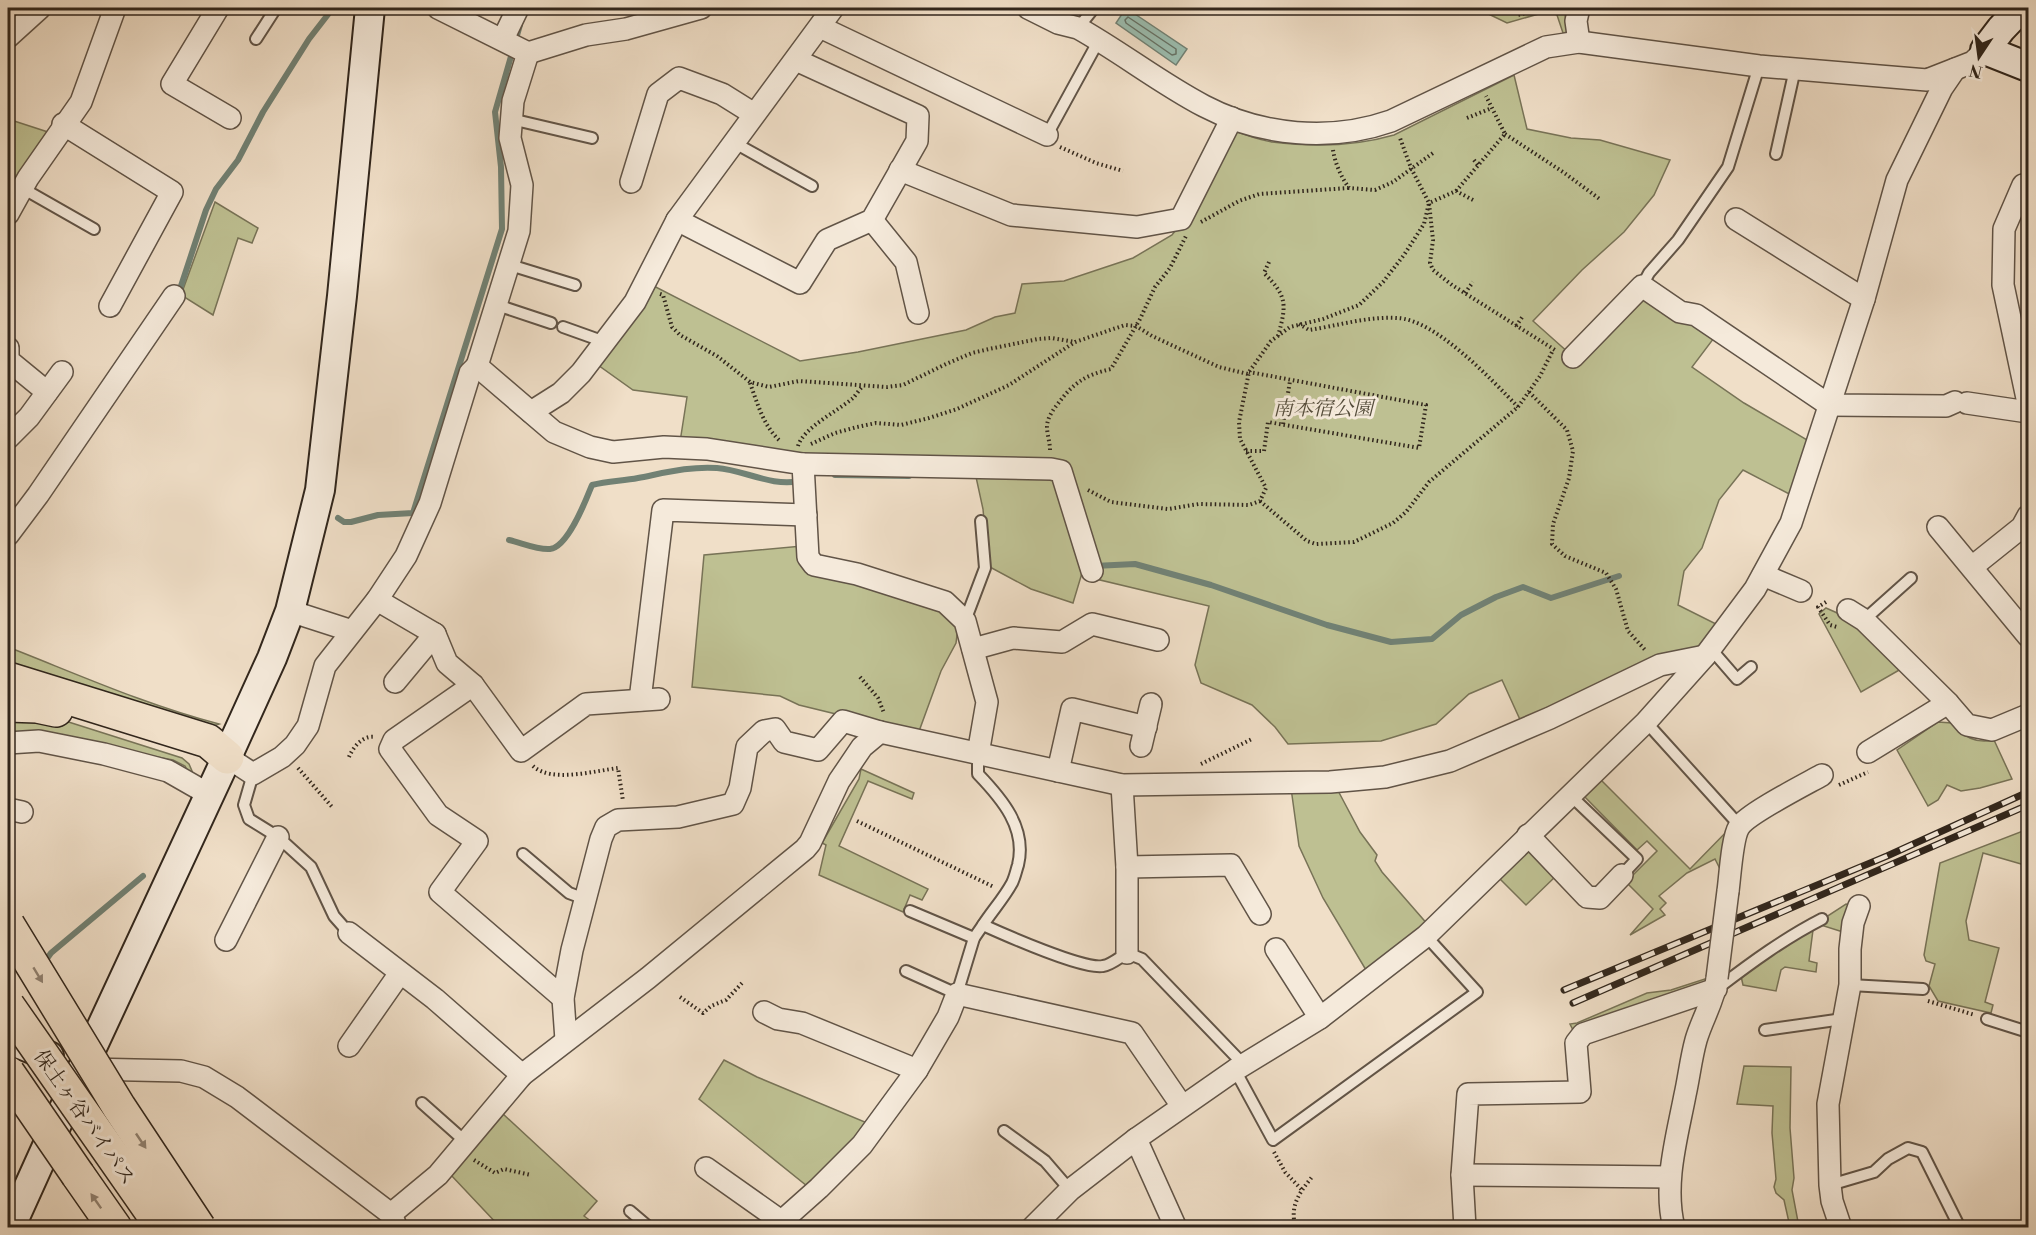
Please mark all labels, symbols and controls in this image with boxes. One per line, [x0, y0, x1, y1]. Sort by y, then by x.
north arrow [1949, 27, 2009, 87]
text: N [1967, 59, 1984, 82]
park label: 南本宿公園 [1273, 397, 1376, 422]
one-way arrow [33, 967, 44, 983]
street label: 保土ヶ谷バイパス [28, 1045, 140, 1190]
one-way arrow [135, 1132, 147, 1148]
one-way arrow [90, 1194, 102, 1210]

